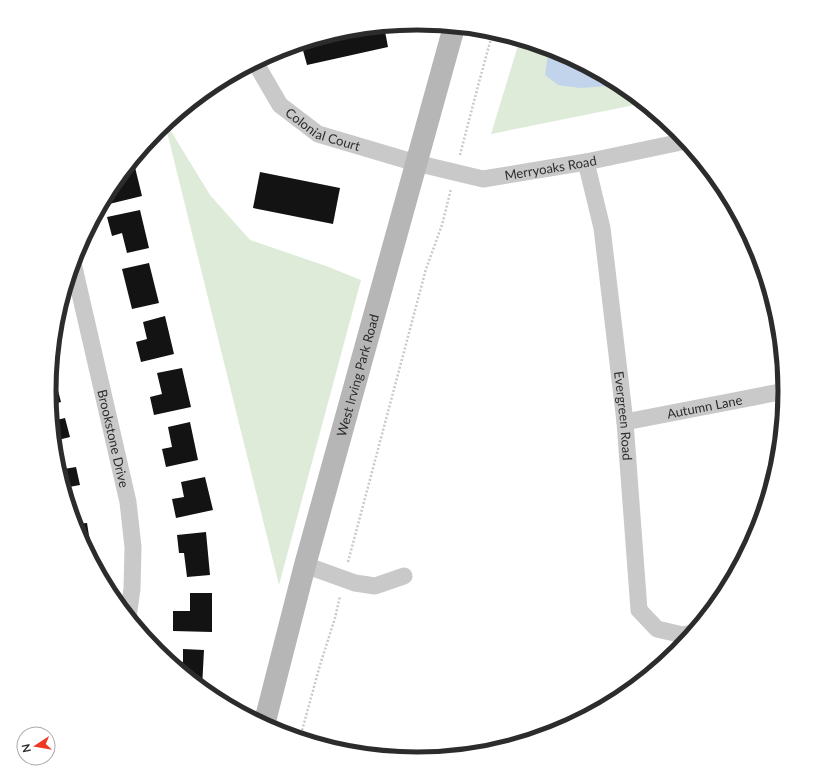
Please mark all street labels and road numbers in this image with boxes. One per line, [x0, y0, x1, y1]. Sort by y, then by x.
street label: Colonial Court [282, 104, 362, 154]
street label: Merryoaks Road [503, 152, 598, 183]
street label: West Irving Park Road [333, 312, 382, 438]
street label: Evergreen Road [611, 370, 636, 461]
street label: Brookstone Drive [94, 388, 132, 489]
street label: Autumn Lane [665, 391, 744, 422]

